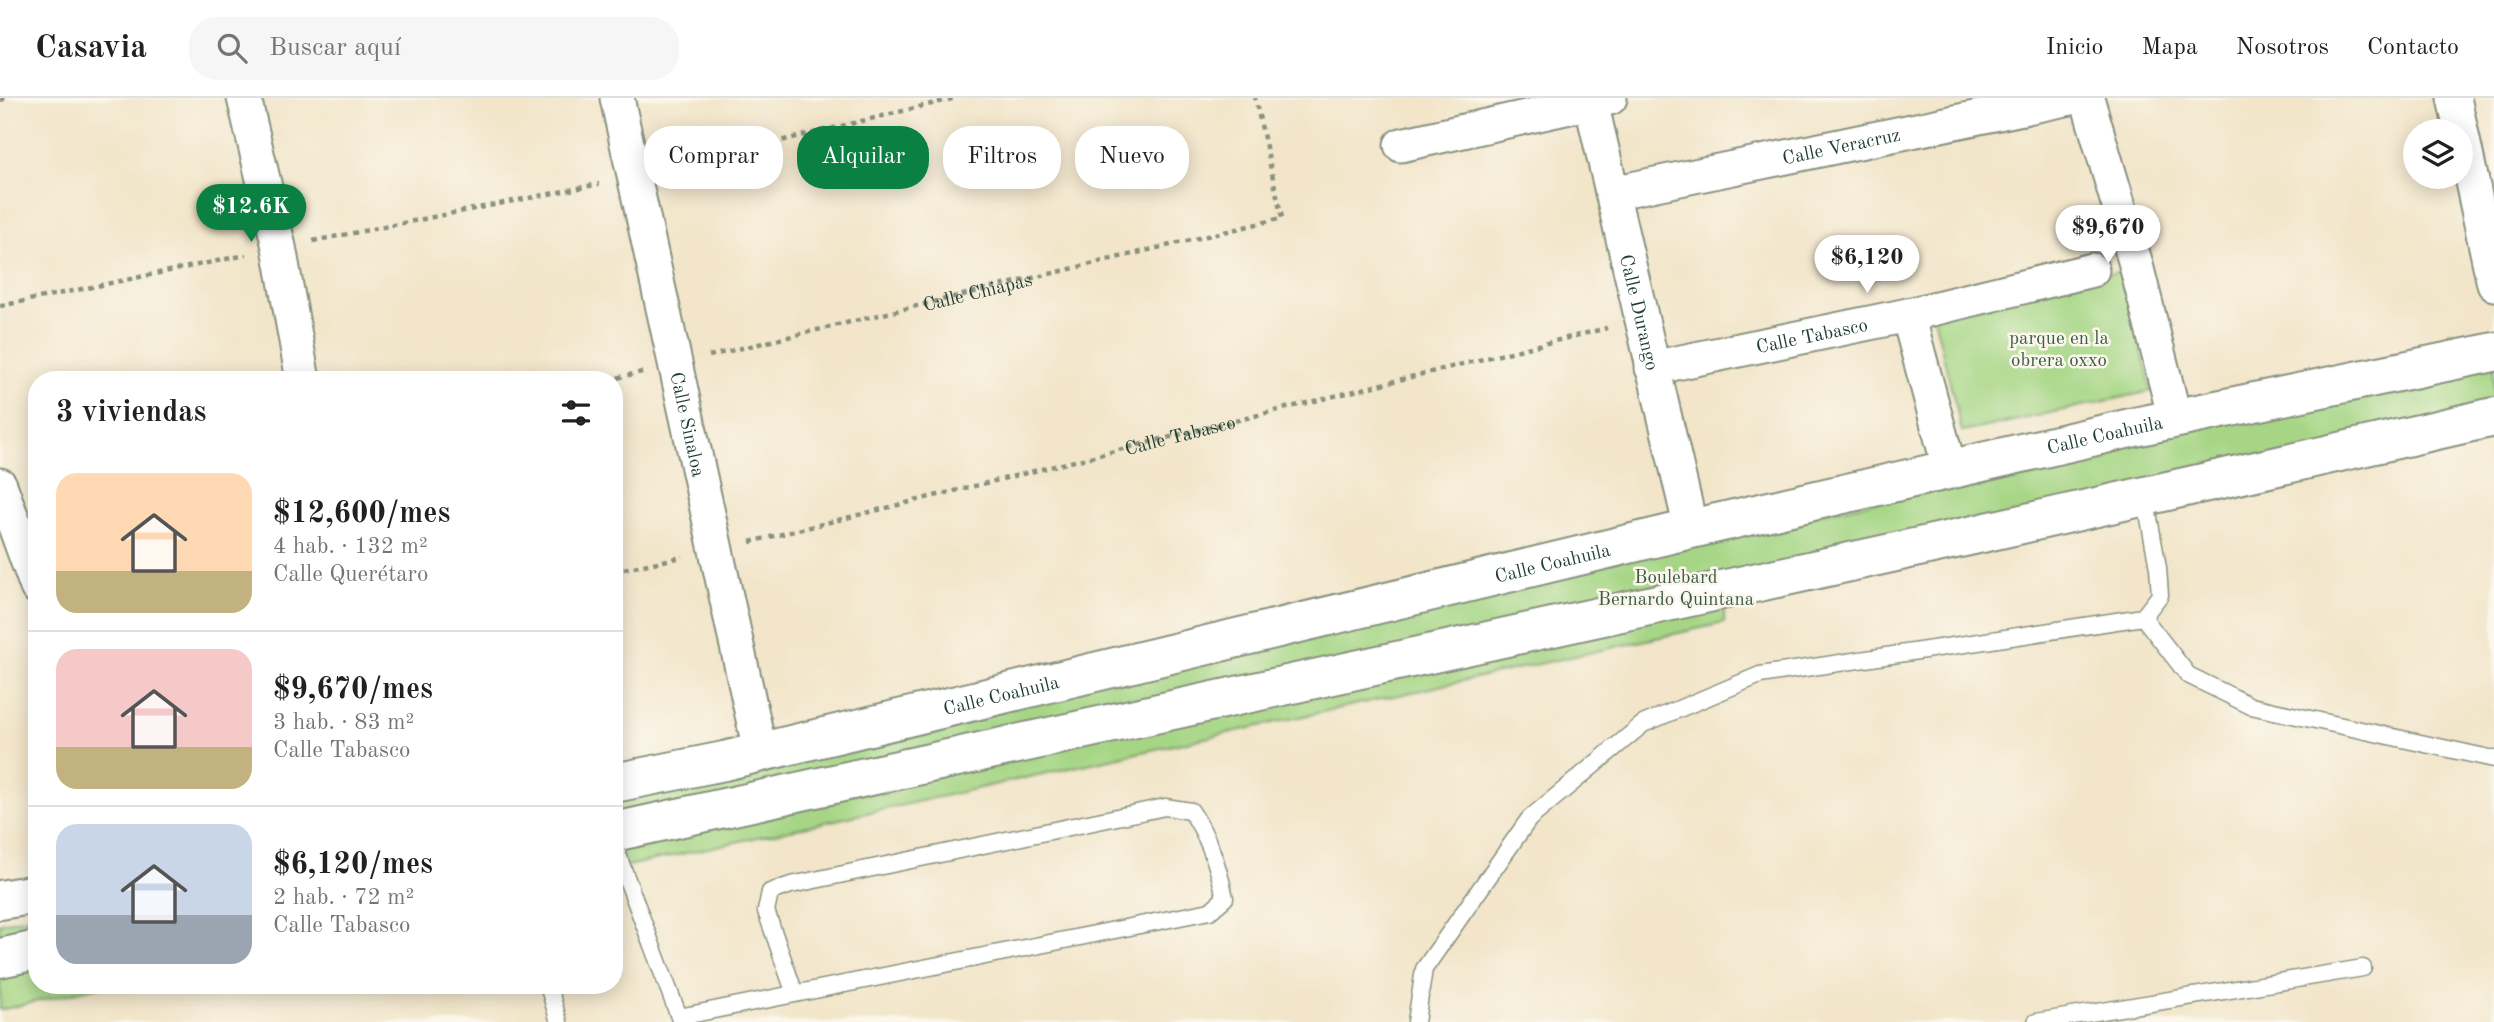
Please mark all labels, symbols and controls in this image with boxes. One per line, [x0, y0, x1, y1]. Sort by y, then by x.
search box [189, 17, 679, 80]
icon: search [213, 29, 251, 67]
text: Casavia [35, 32, 147, 65]
text: Buscar aquí [269, 35, 401, 61]
text: Inicio [2046, 36, 2104, 60]
text: Mapa [2142, 36, 2198, 60]
text: Nosotros [2236, 36, 2329, 60]
text: Contacto [2367, 36, 2459, 60]
map controls [2403, 119, 2473, 189]
button: layers [2403, 119, 2473, 189]
chip: Comprar [644, 126, 783, 189]
chip: Alquilar [797, 126, 929, 189]
chip: Filtros [943, 126, 1061, 189]
chip: Nuevo [1075, 126, 1189, 189]
street label: Calle Veracruz [1781, 127, 1902, 169]
pin: $12.6K [194, 184, 308, 244]
text: $12.6K [212, 195, 290, 218]
pin: $9,670 [2051, 206, 2165, 265]
text: $9,670 [2071, 216, 2145, 239]
pin: $6,120 [1810, 236, 1924, 295]
text: $6,120 [1830, 246, 1904, 269]
street label: Calle Durango [1615, 253, 1661, 373]
street label: Calle Chiapas [921, 272, 1034, 316]
street label: Calle Tabasco [1755, 317, 1870, 358]
park label: parque en la obrera oxxo [2009, 330, 2109, 371]
street label: Calle Sinaloa [665, 370, 707, 480]
icon: filters [557, 394, 595, 432]
text: 3 viviendas [56, 398, 206, 428]
street label: Calle Tabasco [1123, 414, 1238, 460]
street label: Calle Coahuila [2045, 414, 2165, 459]
text: $12,600/mes [273, 499, 450, 529]
icon: home [112, 501, 196, 585]
text: 4 hab. · 132 m² [273, 535, 428, 558]
street label: Calle Coahuila [1493, 542, 1613, 588]
text: Calle Querétaro [273, 563, 428, 586]
park label: Boulebard Bernardo Quintana [1598, 569, 1755, 610]
street label: Calle Coahuila [942, 674, 1062, 720]
text: $9,670/mes [273, 675, 433, 705]
icon: home [112, 677, 196, 761]
text: 3 hab. · 83 m² [273, 711, 414, 734]
text: Calle Tabasco [273, 739, 410, 762]
text: $6,120/mes [273, 850, 433, 880]
icon: home [112, 852, 196, 936]
text: 2 hab. · 72 m² [273, 886, 414, 909]
text: Calle Tabasco [273, 914, 410, 937]

